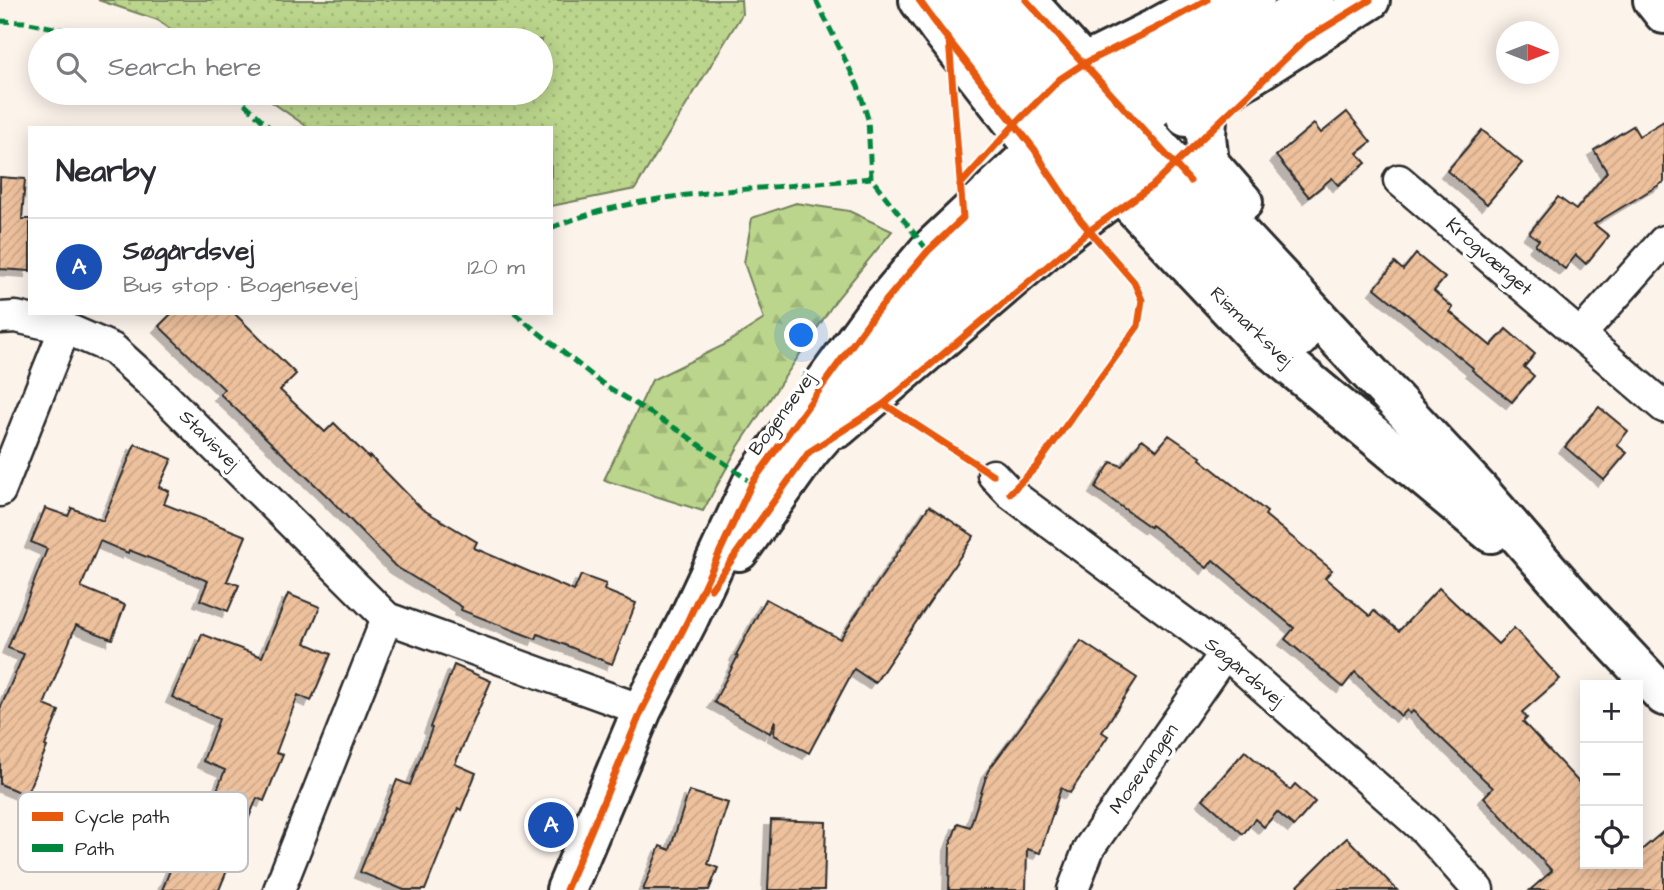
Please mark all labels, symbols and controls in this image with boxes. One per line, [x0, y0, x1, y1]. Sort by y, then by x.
north arrow [1496, 21, 1559, 84]
search box [28, 28, 553, 105]
icon: search [52, 48, 90, 86]
text: Search here [108, 49, 261, 85]
text: Nearby [56, 151, 156, 193]
street label: Krogvænget [1439, 212, 1539, 303]
text: Søgårdsvej [123, 233, 254, 269]
text: A [72, 251, 86, 283]
text: 120 m [467, 251, 525, 283]
text: Bus stop · Bogensevej [123, 269, 358, 301]
street label: Rismarksvej [1204, 281, 1299, 374]
your location [784, 318, 818, 352]
street label: Bogensevej [743, 366, 823, 462]
street label: Stavisvej [173, 404, 246, 477]
street label: Søgårdsvej [1198, 631, 1290, 714]
map controls [1580, 680, 1643, 869]
button: + [1580, 680, 1643, 743]
street label: Mosevangen [1103, 718, 1186, 820]
button: − [1580, 743, 1643, 806]
legend [18, 792, 248, 872]
pin: A [528, 799, 574, 851]
text: Cycle path [75, 804, 170, 832]
button: locate [1580, 806, 1643, 869]
text: Path [75, 836, 114, 863]

